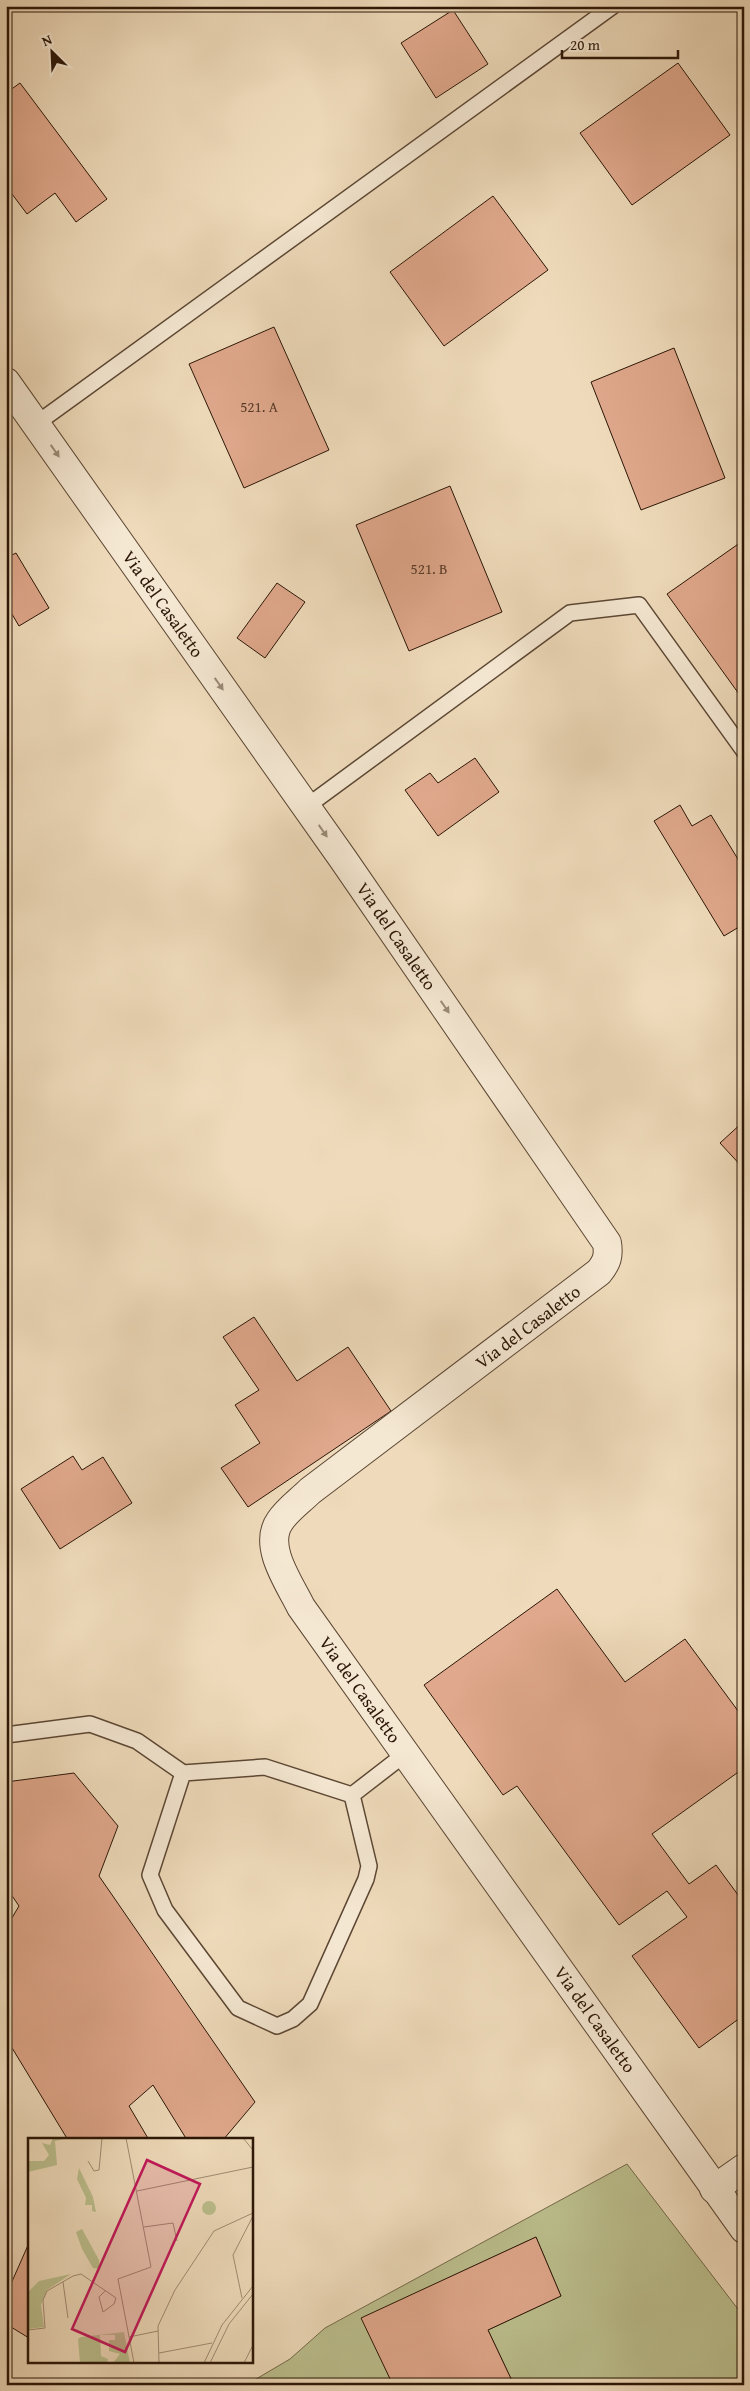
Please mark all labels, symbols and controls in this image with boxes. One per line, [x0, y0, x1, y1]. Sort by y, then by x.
north arrow [28, 28, 78, 78]
scale bar [562, 28, 679, 60]
text: N [38, 29, 56, 51]
text: 20 m [570, 34, 601, 55]
house number: 521. A [240, 396, 278, 417]
one-way arrow [50, 444, 60, 457]
street label: Via del Casaletto [116, 545, 211, 663]
house number: 521. В [410, 558, 448, 579]
one-way arrow [214, 677, 224, 691]
one-way arrow [317, 824, 328, 837]
street label: Via del Casaletto [350, 877, 443, 996]
one-way arrow [440, 1000, 450, 1014]
street label: Via del Casaletto [469, 1278, 586, 1375]
street label: Via del Casaletto [313, 1630, 408, 1748]
street label: Via del Casaletto [548, 1960, 643, 2078]
inset map [28, 2138, 252, 2364]

